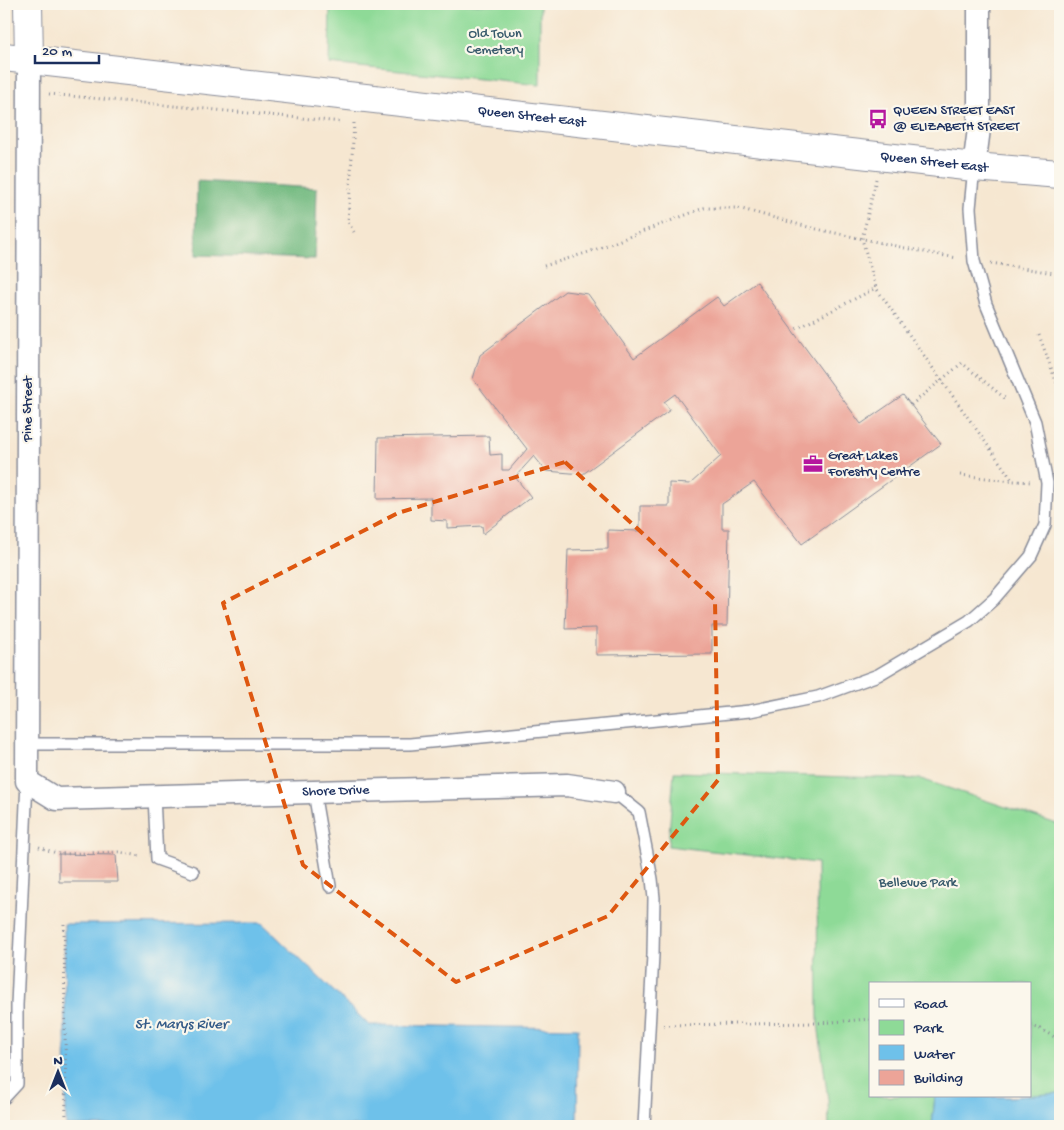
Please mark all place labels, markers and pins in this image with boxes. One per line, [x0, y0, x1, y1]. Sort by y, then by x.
place label: QUEEN STREET EAST @ ELIZABETH STREET [893, 103, 1020, 136]
bus stop icon: QUEEN STREET EAST @ ELIZABETH STREET [867, 108, 889, 130]
place label: Great Lakes Forestry Centre [827, 448, 921, 481]
office icon: Great Lakes Forestry Centre [802, 453, 824, 475]

